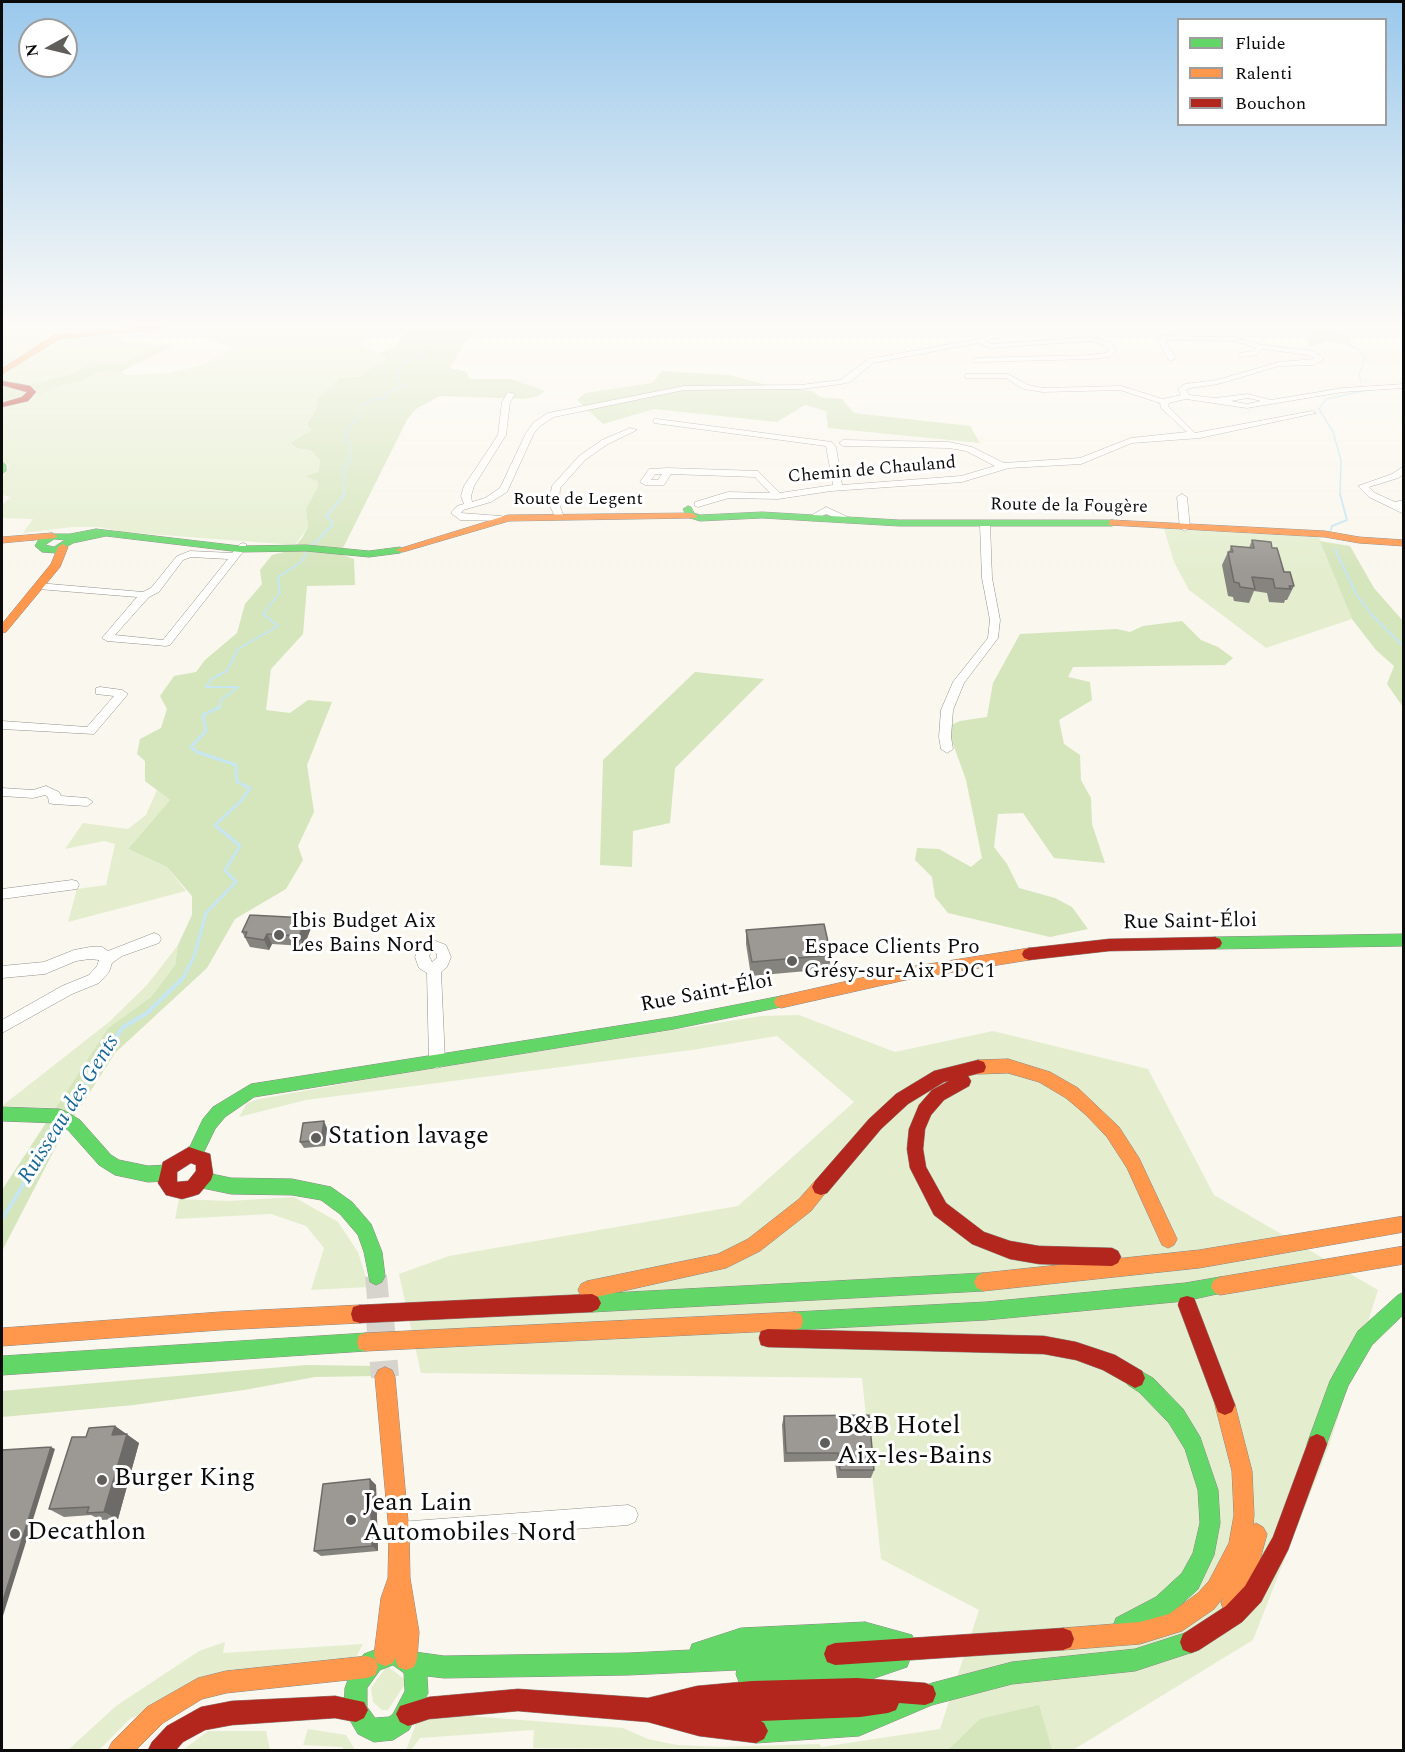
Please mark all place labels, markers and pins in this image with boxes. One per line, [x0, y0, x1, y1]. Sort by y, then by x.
place label: Ibis Budget Aix Les Bains Nord [291, 910, 436, 960]
marker: Ibis Budget Aix Les Bains Nord [272, 928, 286, 942]
place label: Espace Clients Pro Grésy-sur-Aix PDC1 [804, 936, 995, 986]
marker: Espace Clients Pro Grésy-sur-Aix PDC1 [785, 954, 799, 968]
place label: Station lavage [328, 1122, 489, 1154]
marker: Station lavage [309, 1131, 323, 1145]
place label: B&B Hotel Aix-les-Bains [837, 1412, 993, 1474]
marker: B&B Hotel Aix-les-Bains [818, 1436, 832, 1450]
place label: Burger King [114, 1464, 255, 1496]
marker: Burger King [95, 1473, 109, 1487]
place label: Jean Lain Automobiles Nord [363, 1489, 576, 1550]
marker: Jean Lain Automobiles Nord [344, 1513, 358, 1527]
place label: Decathlon [27, 1518, 146, 1550]
marker: Decathlon [8, 1527, 22, 1541]

